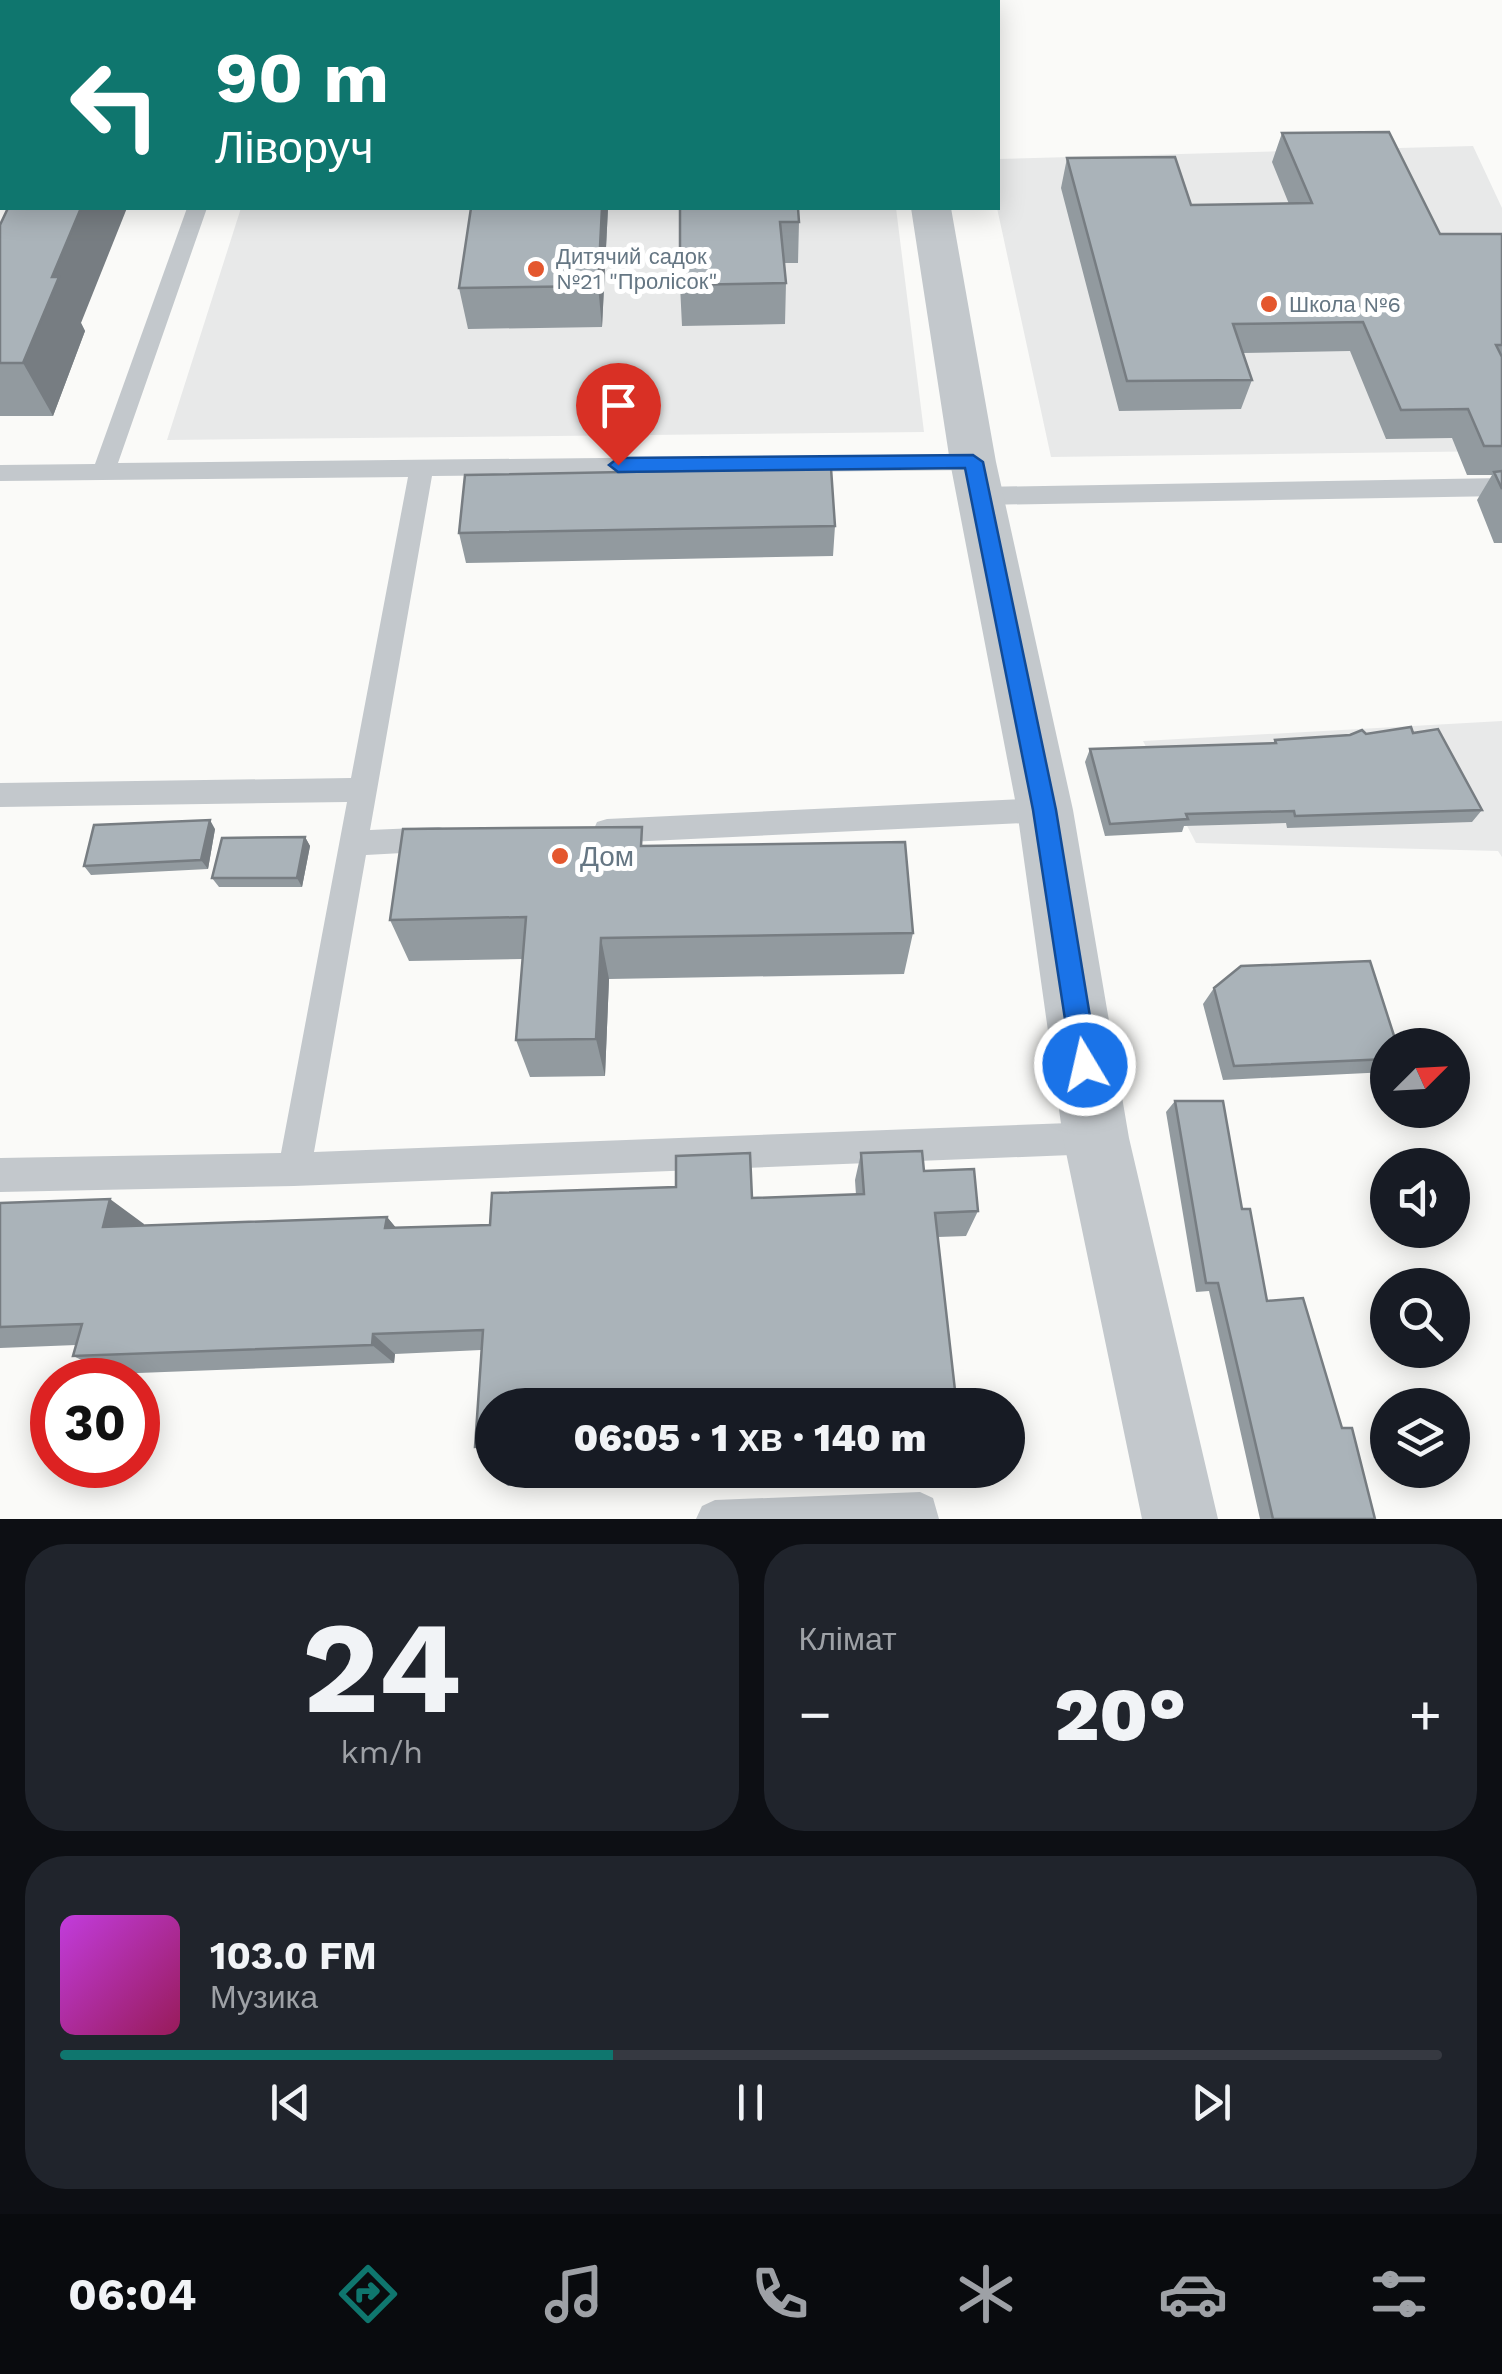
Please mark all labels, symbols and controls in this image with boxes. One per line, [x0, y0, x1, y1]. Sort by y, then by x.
text: 90 m [215, 37, 389, 119]
icon: left [50, 40, 180, 170]
text: Ліворуч [215, 121, 373, 174]
place label: Дитячий садок №21 "Пролісок" [556, 244, 717, 294]
marker: Дитячий садок №21 "Пролісок" [525, 258, 547, 280]
place label: Школа №6 [1289, 292, 1401, 317]
marker: Школа №6 [1258, 293, 1280, 315]
pin [576, 363, 661, 466]
icon: arrive [591, 378, 646, 433]
place label: Дом [580, 840, 634, 873]
marker: Дом [549, 845, 571, 867]
position arrow [1033, 1013, 1137, 1117]
north arrow [1370, 1028, 1470, 1128]
map controls [1370, 1028, 1470, 1488]
button: sound [1370, 1148, 1470, 1248]
button: search [1370, 1268, 1470, 1368]
speed limit sign: 30 [30, 1358, 160, 1488]
button: layers [1370, 1388, 1470, 1488]
text: 06:05 · 1 хв · 140 m [574, 1416, 926, 1460]
text: 24 [302, 1591, 462, 1744]
text: Клімат [799, 1620, 897, 1658]
text: 20° [1054, 1670, 1186, 1758]
text: − [799, 1682, 832, 1746]
text: + [1409, 1682, 1442, 1746]
text: km/h [341, 1733, 423, 1771]
text: 103.0 FM [210, 1934, 377, 1978]
text: Музика [210, 1978, 318, 2016]
icon: previous [263, 2075, 318, 2130]
icon: pause [723, 2075, 778, 2130]
icon: next [1184, 2075, 1239, 2130]
icon: directions [333, 2259, 403, 2329]
icon: music [539, 2259, 609, 2329]
icon: phone [745, 2259, 815, 2329]
icon: climate [951, 2259, 1021, 2329]
icon: car [1158, 2259, 1228, 2329]
icon: filters [1364, 2259, 1434, 2329]
text: 06:04 [68, 2268, 196, 2321]

